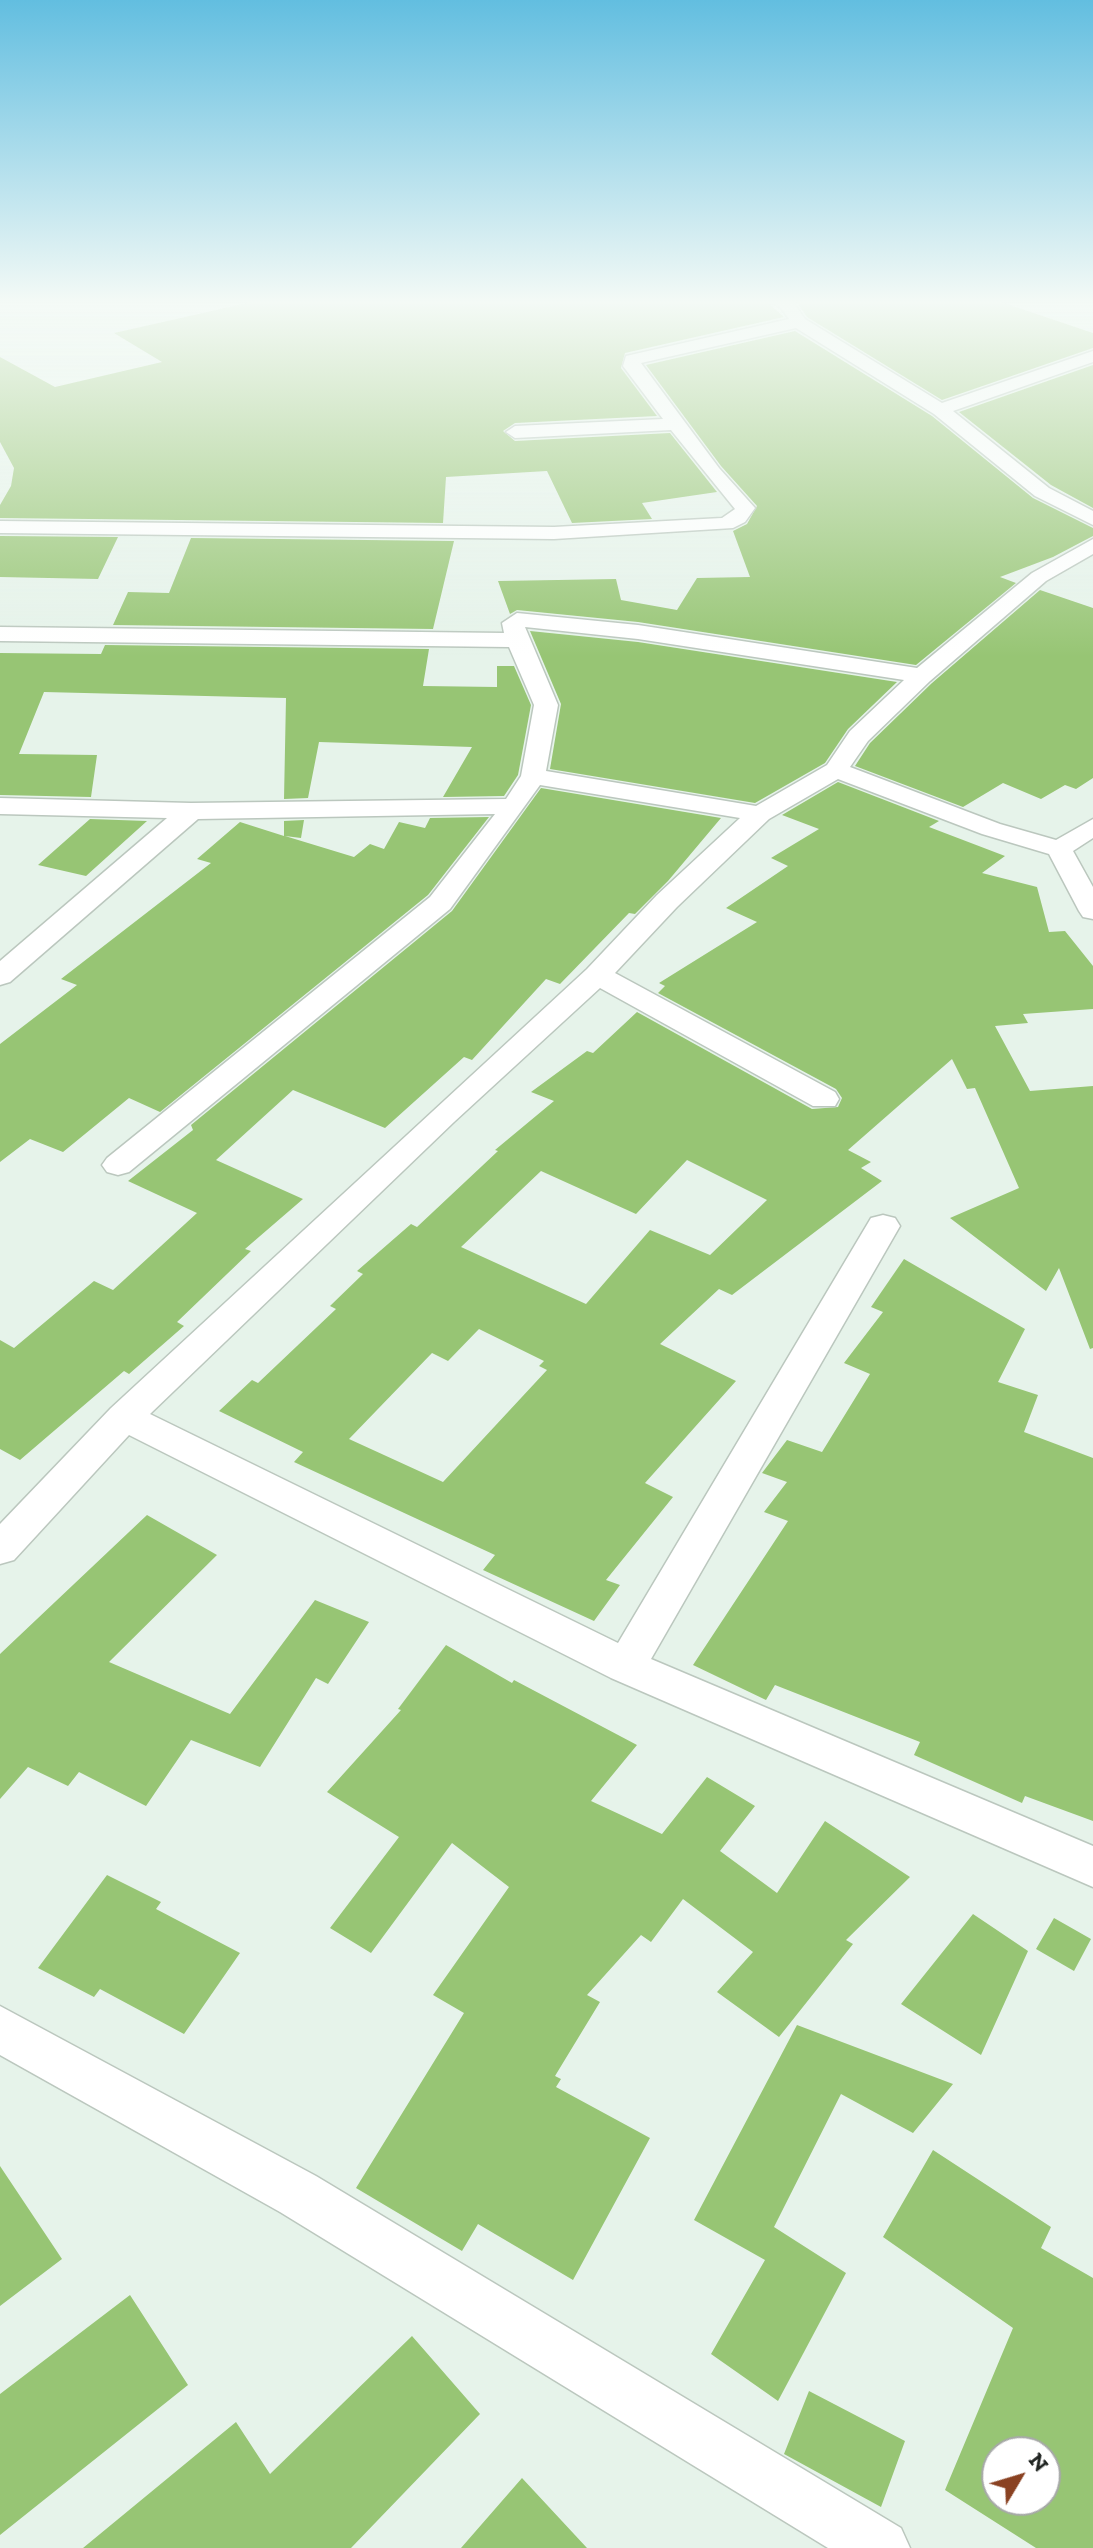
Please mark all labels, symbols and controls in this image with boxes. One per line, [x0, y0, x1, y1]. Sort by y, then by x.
north arrow [981, 2436, 1061, 2516]
text: N [1023, 2447, 1055, 2477]

